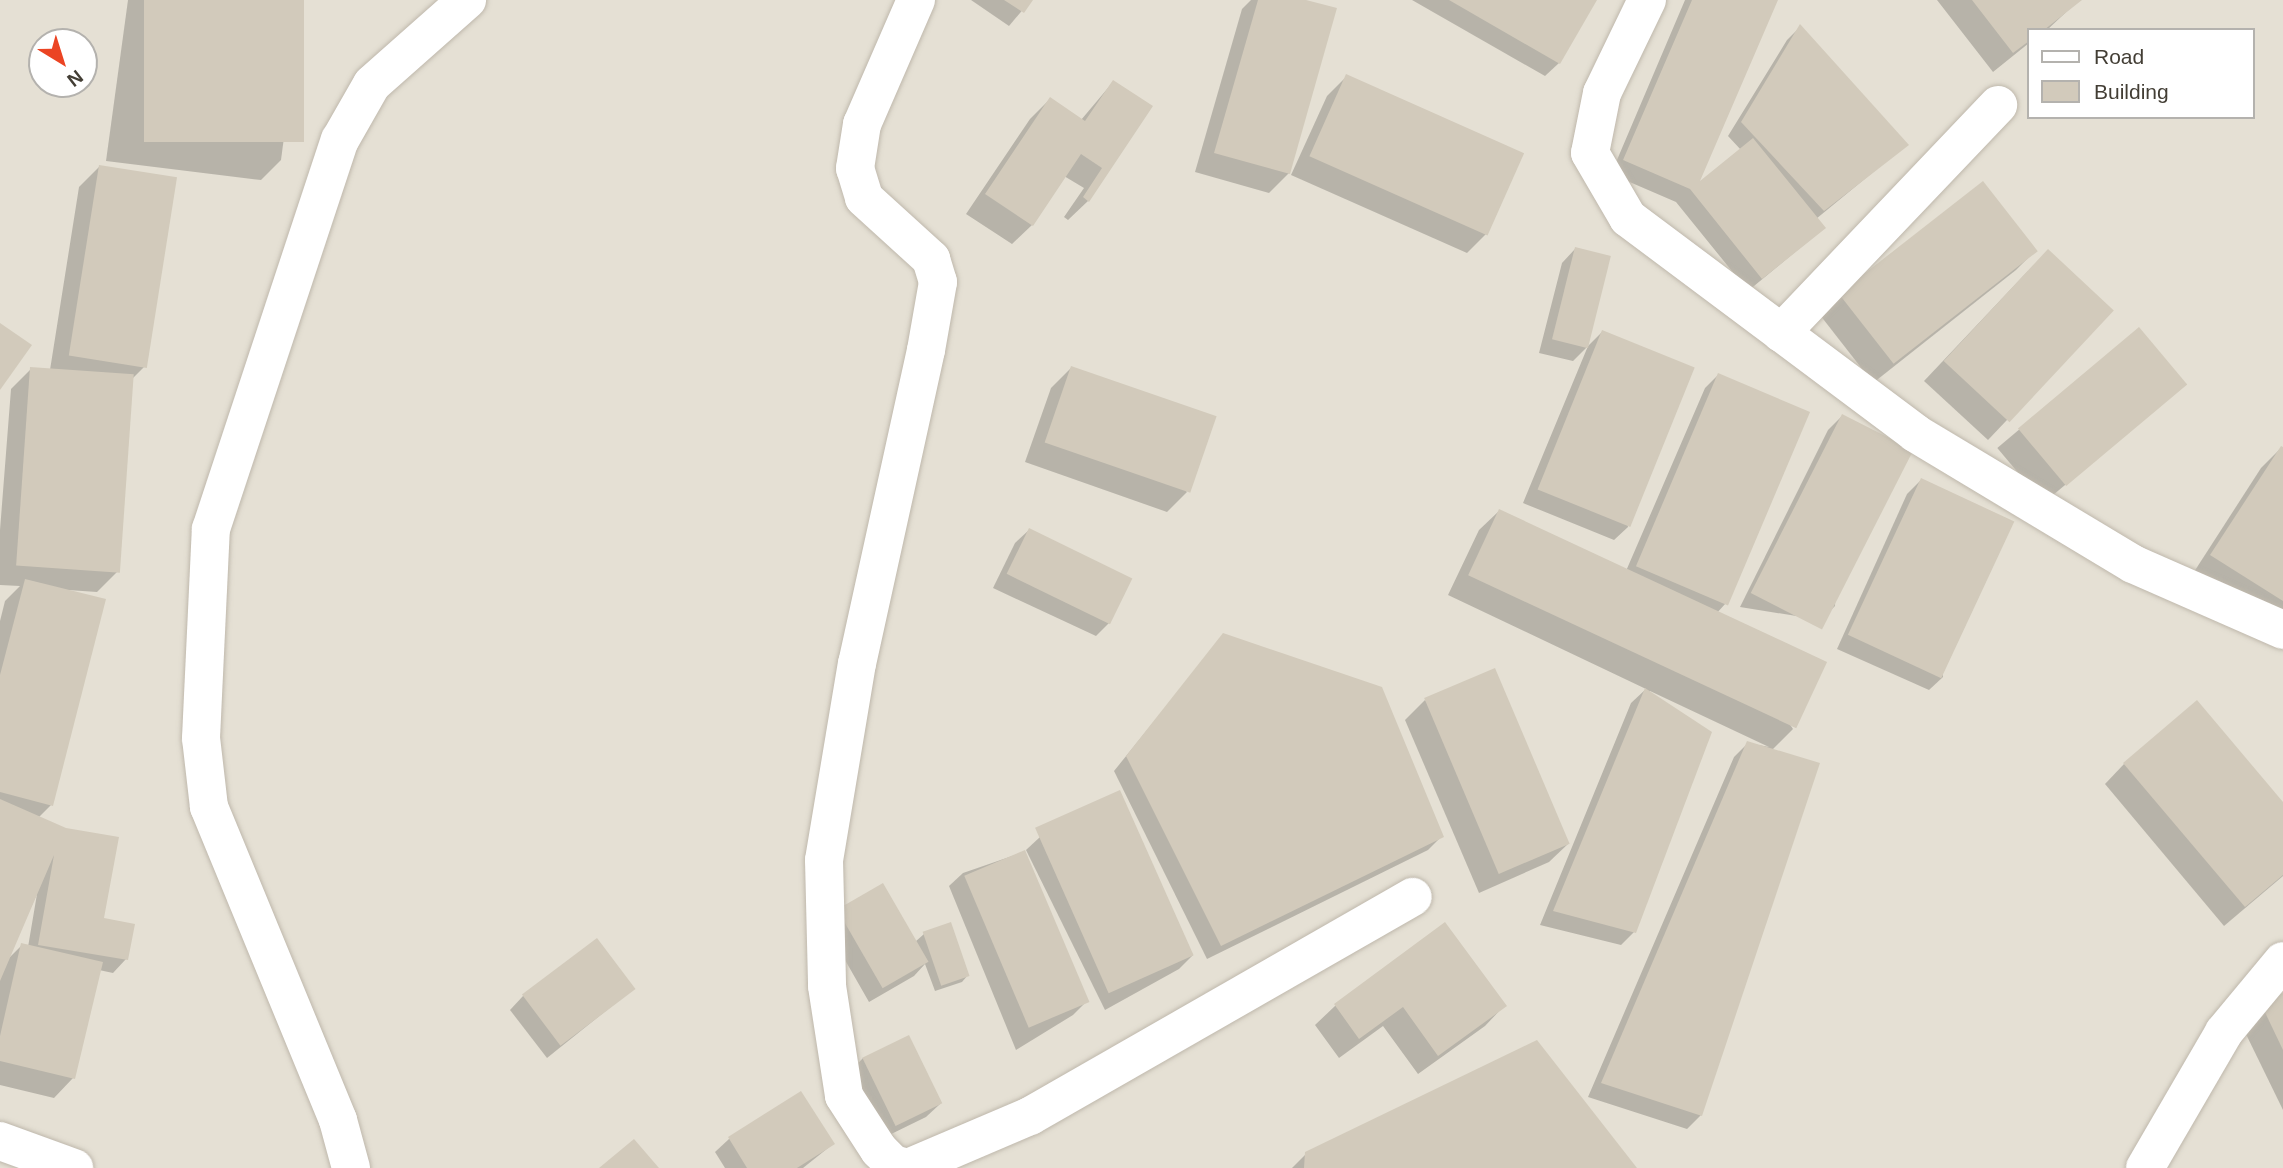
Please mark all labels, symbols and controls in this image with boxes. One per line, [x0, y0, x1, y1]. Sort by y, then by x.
north arrow [28, 28, 98, 98]
legend [2028, 28, 2255, 119]
text: Road [2094, 45, 2144, 68]
text: N [63, 66, 87, 91]
text: Building [2094, 80, 2169, 103]

